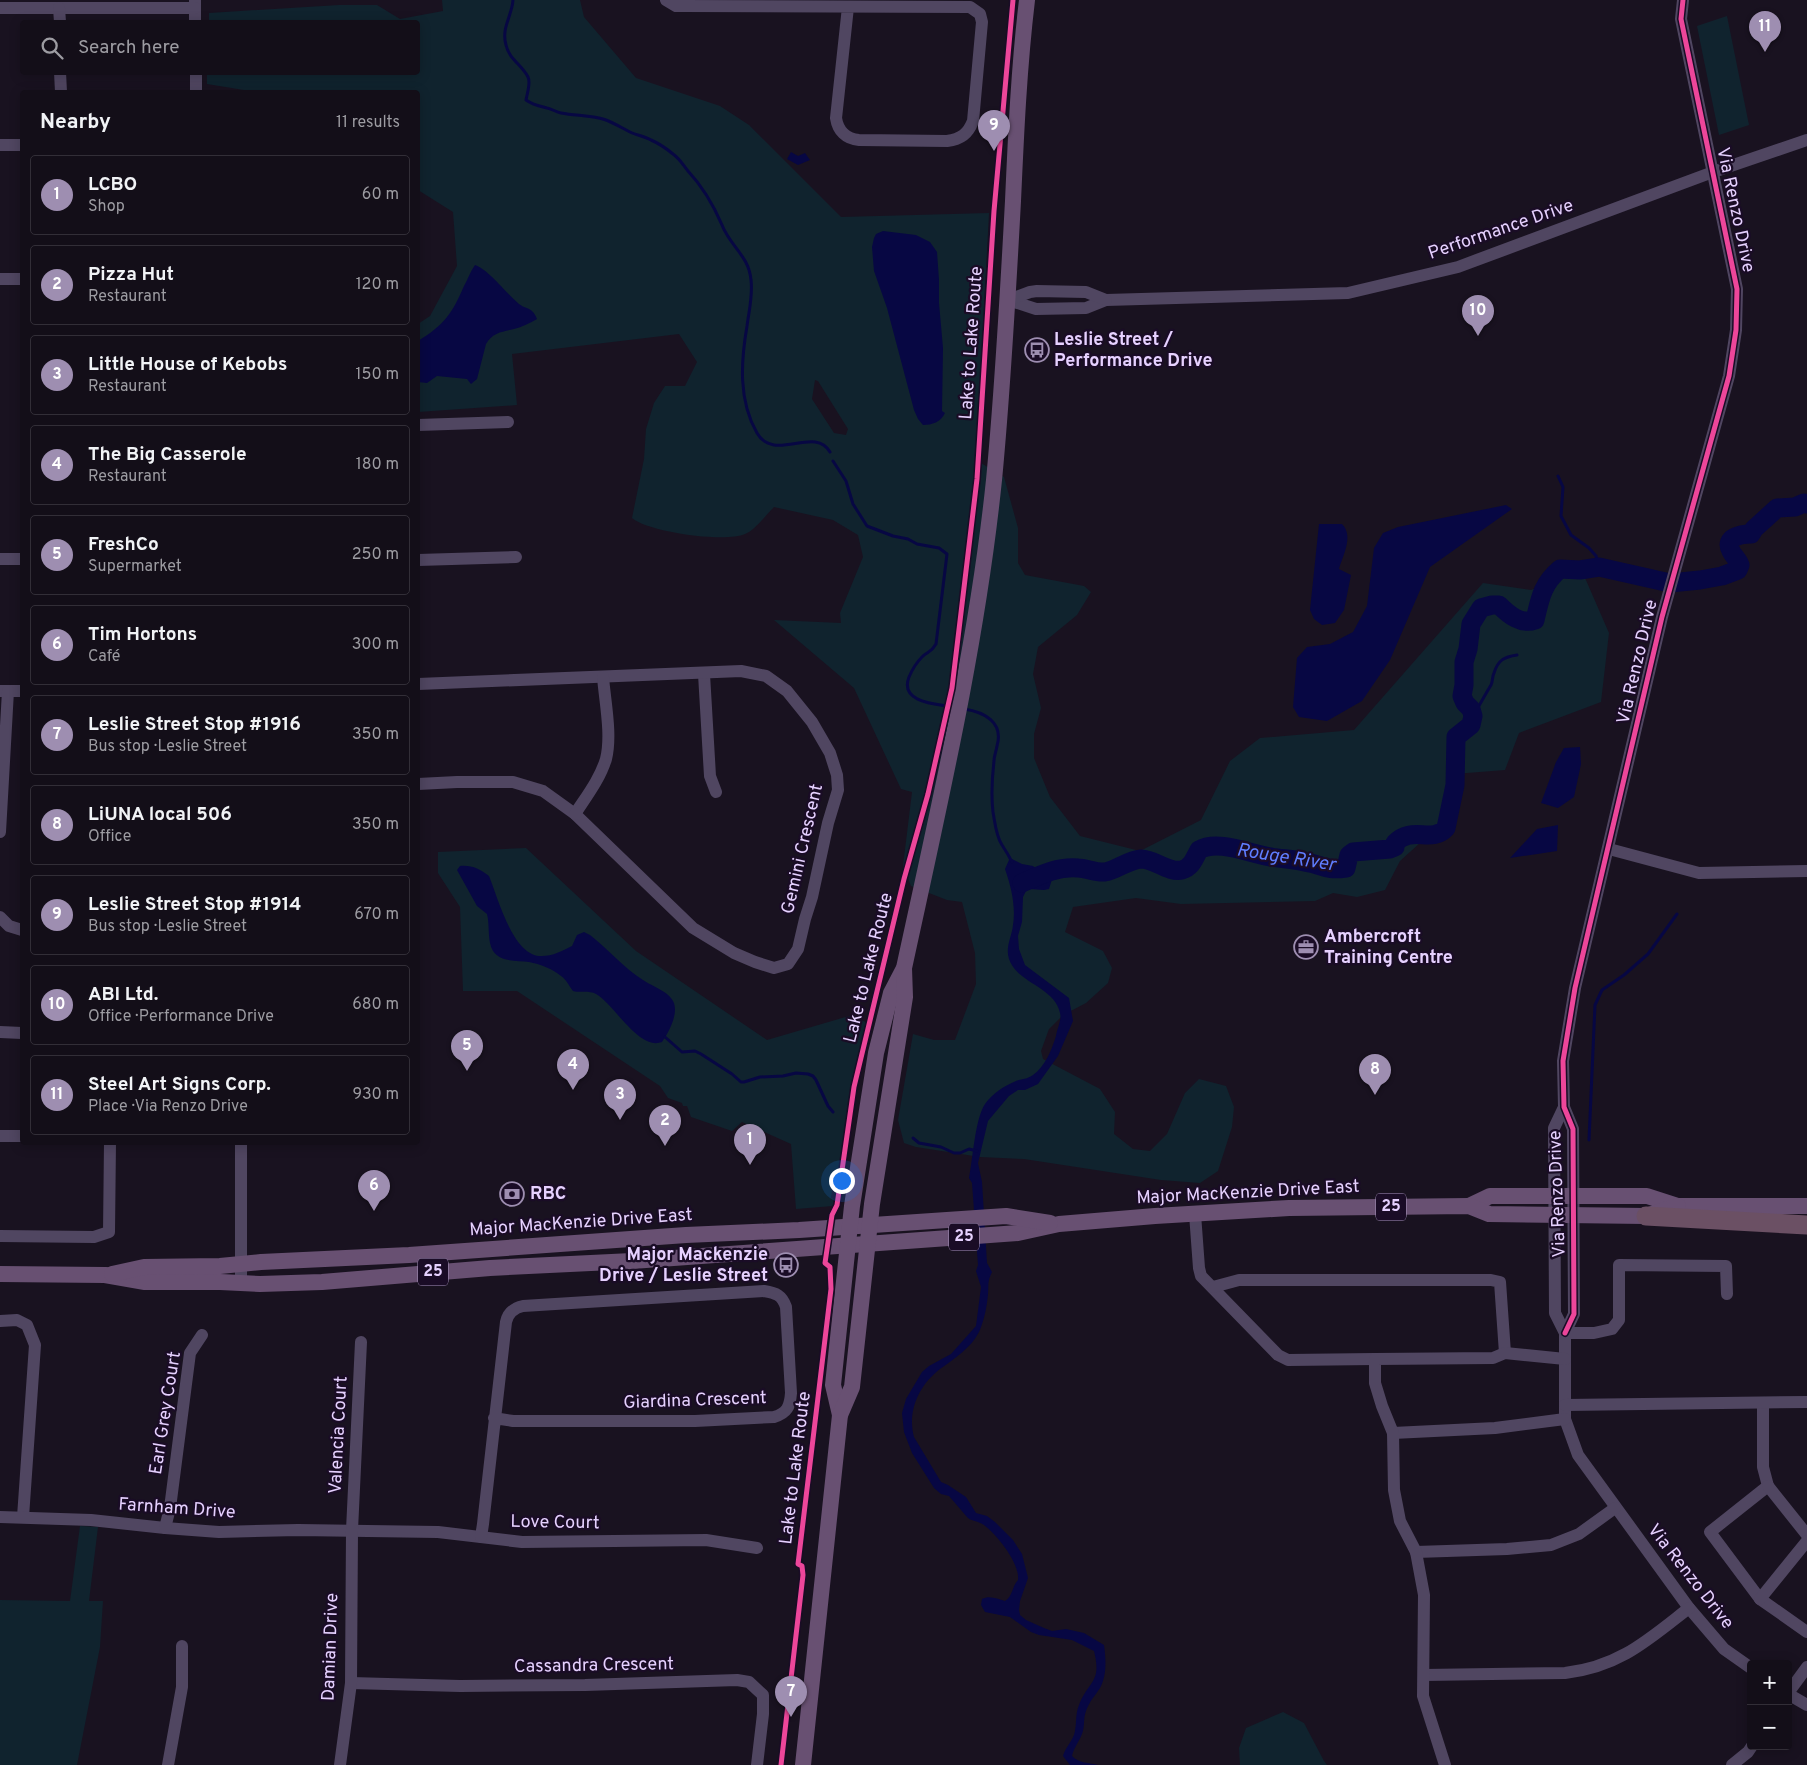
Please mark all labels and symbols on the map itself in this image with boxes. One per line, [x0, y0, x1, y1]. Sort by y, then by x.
pin: 11 [1749, 11, 1781, 52]
pin: 9 [978, 110, 1010, 151]
street label: Via Renzo Drive [1711, 145, 1759, 275]
street label: Performance Drive [1425, 194, 1577, 266]
street label: Lake to Lake Route [955, 265, 989, 421]
pin: 10 [1462, 295, 1494, 336]
place label: Leslie Street / Performance Drive [1054, 329, 1212, 373]
bus stop icon: Leslie Street / Performance Drive [1024, 337, 1050, 363]
street label: Via Renzo Drive [1612, 597, 1664, 727]
street label: Gemini Crescent [777, 782, 829, 916]
water label: Rouge River [1235, 838, 1339, 878]
street label: Lake to Lake Route [839, 891, 899, 1045]
place label: Ambercroft Training Centre [1324, 926, 1453, 970]
office icon: Ambercroft Training Centre [1293, 934, 1319, 960]
pin: 5 [451, 1030, 483, 1071]
pin: 4 [557, 1049, 589, 1090]
pin: 8 [1359, 1054, 1391, 1095]
pin: 3 [604, 1079, 636, 1120]
pin: 2 [649, 1105, 681, 1146]
pin: 1 [734, 1124, 766, 1165]
street label: Via Renzo Drive [1544, 1130, 1572, 1258]
your location [829, 1168, 855, 1194]
pin: 6 [358, 1170, 390, 1211]
street label: Major MacKenzie Drive East [1136, 1176, 1360, 1210]
bank icon: RBC [499, 1181, 525, 1207]
place label: RBC [530, 1183, 566, 1206]
road number: 25 [1376, 1194, 1406, 1220]
street label: Major MacKenzie Drive East [469, 1204, 693, 1242]
road number: 25 [949, 1224, 979, 1250]
place label: Major Mackenzie Drive / Leslie Street [599, 1244, 768, 1288]
bus stop icon: Major Mackenzie Drive / Leslie Street [773, 1252, 799, 1278]
road number: 25 [418, 1258, 448, 1286]
street label: Earl Grey Court [145, 1350, 187, 1476]
street label: Valencia Court [324, 1375, 354, 1495]
street label: Giardina Crescent [623, 1387, 767, 1415]
street label: Lake to Lake Route [775, 1390, 817, 1546]
street label: Farnham Drive [118, 1493, 236, 1525]
street label: Love Court [510, 1511, 600, 1535]
street label: Via Renzo Drive [1642, 1520, 1738, 1634]
street label: Damian Drive [318, 1593, 344, 1701]
street label: Cassandra Crescent [514, 1653, 674, 1679]
pin: 7 [775, 1676, 807, 1717]

